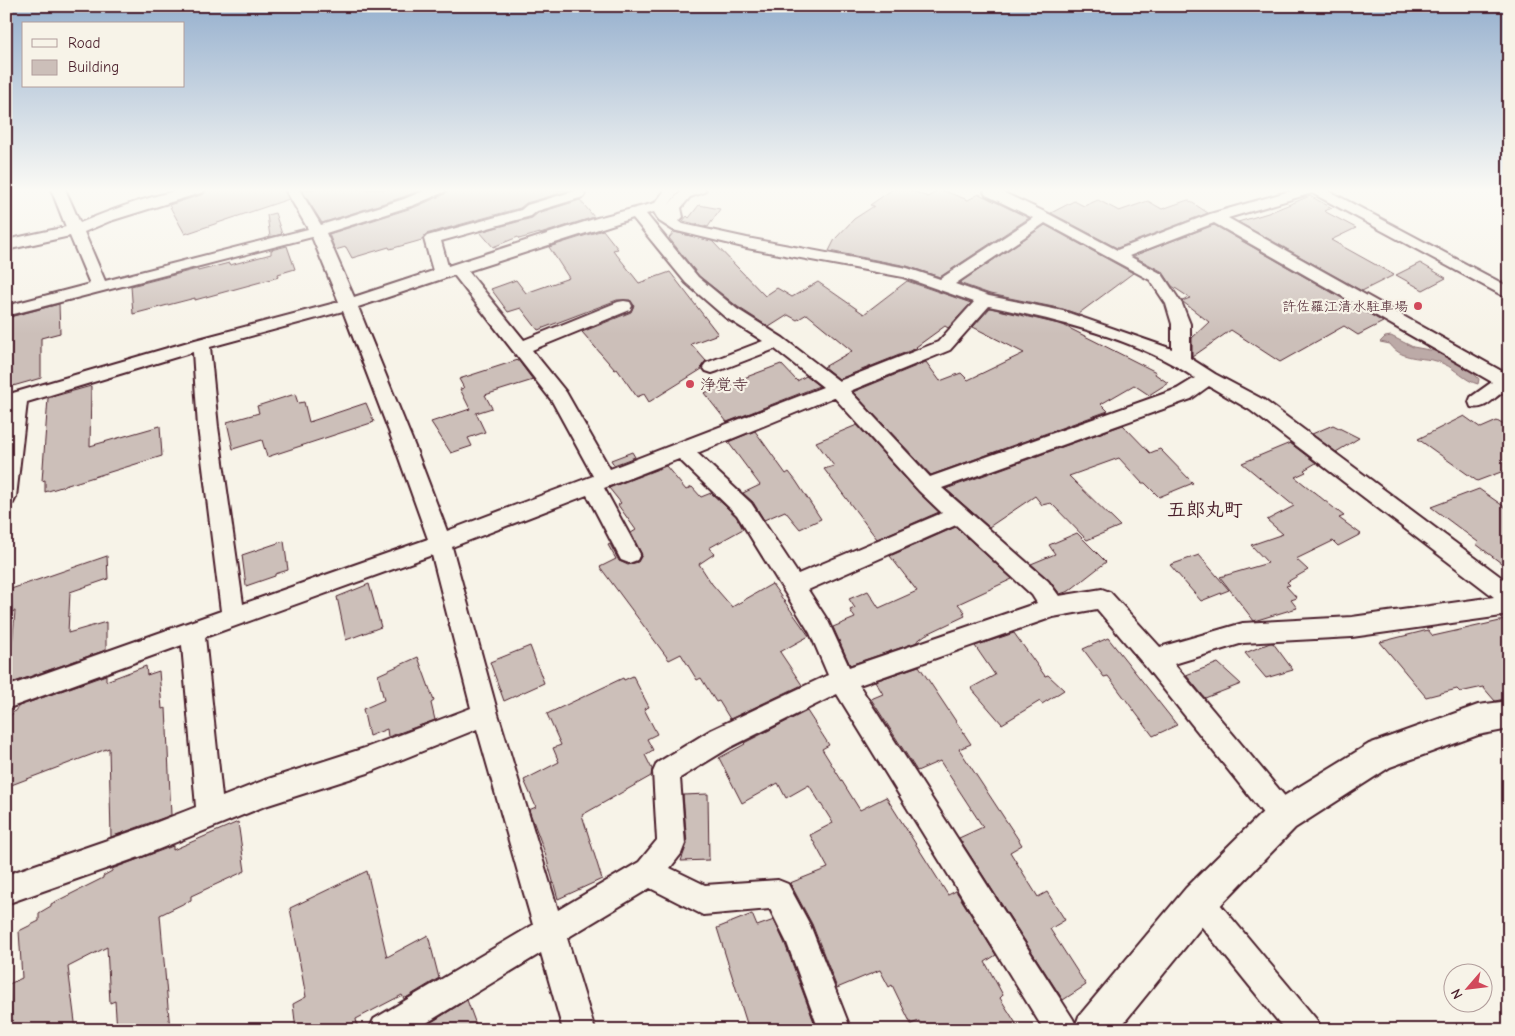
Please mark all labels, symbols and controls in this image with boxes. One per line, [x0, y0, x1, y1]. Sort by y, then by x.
legend [22, 22, 185, 88]
text: Road [68, 34, 100, 52]
text: Building [68, 58, 119, 76]
place label: 許佐羅江清水駐車場 [1282, 298, 1408, 315]
marker: 許佐羅江清水駐車場 [1412, 300, 1424, 312]
place label: 浄覚寺 [700, 376, 748, 394]
marker: 浄覚寺 [684, 378, 696, 390]
district label: 五郎丸町 [1167, 499, 1243, 521]
north arrow [1442, 964, 1492, 1014]
text: N [1447, 986, 1467, 1002]

